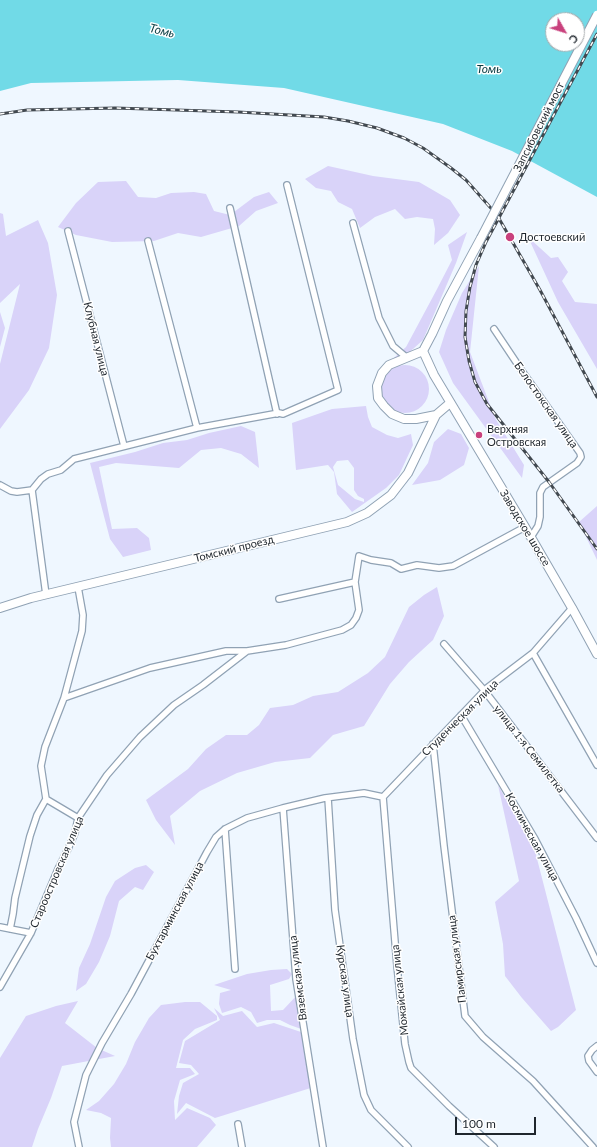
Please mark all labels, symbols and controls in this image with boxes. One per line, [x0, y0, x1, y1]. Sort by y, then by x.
north arrow [545, 12, 585, 52]
water label: Томь [148, 21, 176, 41]
text: С [567, 32, 581, 46]
water label: Томь [476, 62, 502, 76]
street label: Запсибовский мост [511, 80, 567, 174]
place label: Достоевский [519, 230, 585, 244]
marker: Достоевский [504, 231, 516, 243]
street label: Клубная улица [80, 301, 112, 377]
street label: Белостокская улица [511, 359, 581, 451]
place label: Верхняя Островская [487, 422, 546, 448]
marker: Верхняя Островская [474, 430, 484, 440]
street label: Заводское шоссе [497, 487, 553, 569]
street label: Томский проезд [193, 533, 275, 565]
street label: Студенческая улица [419, 677, 501, 759]
street label: улица 1-я Семилетка [491, 703, 567, 795]
street label: Космическая улица [502, 791, 562, 883]
street label: Староостровская улица [27, 814, 87, 930]
street label: Бухтарминская улица [143, 859, 207, 963]
street label: Памирская улица [445, 914, 469, 1004]
street label: Вяземская улица [286, 935, 310, 1021]
street label: Курская улица [333, 944, 357, 1018]
street label: Можайская улица [389, 944, 411, 1036]
scale bar [457, 1109, 538, 1135]
text: 100 m [462, 1116, 496, 1131]

